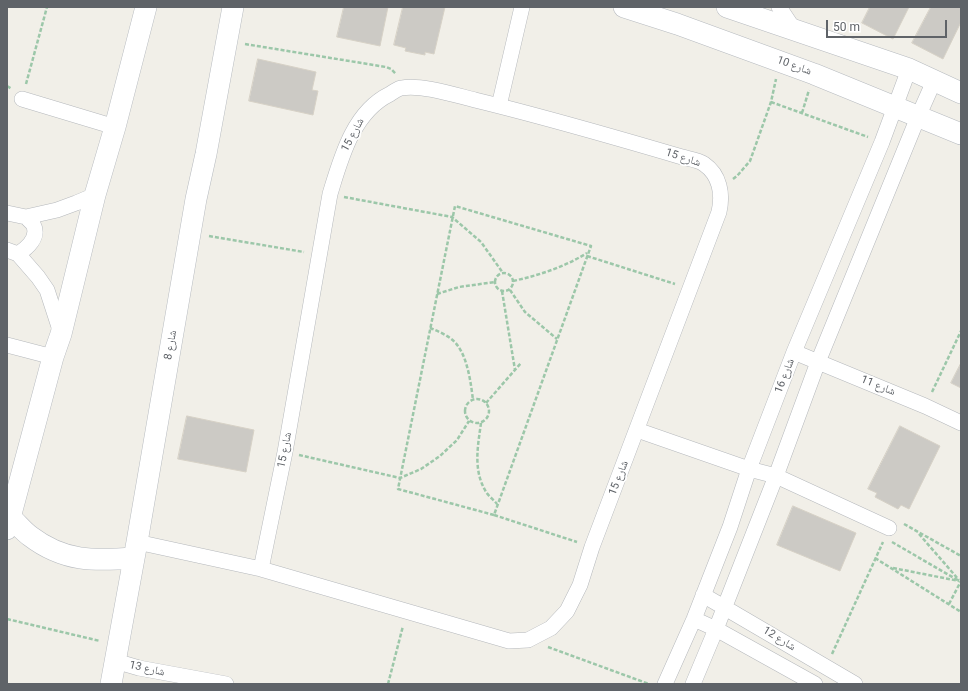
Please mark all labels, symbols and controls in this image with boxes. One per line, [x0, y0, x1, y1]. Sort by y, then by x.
scale bar [828, 12, 949, 38]
text: 50 m [833, 20, 860, 34]
street label: شارع 10 [775, 54, 813, 78]
street label: شارع 15 [339, 116, 367, 154]
street label: شارع 15 [664, 146, 702, 170]
street label: شارع 8 [162, 329, 180, 361]
street label: شارع 16 [772, 357, 798, 395]
street label: شارع 11 [859, 373, 897, 399]
street label: شارع 15 [275, 431, 295, 469]
street label: شارع 15 [606, 459, 632, 497]
street label: شارع 12 [760, 624, 798, 654]
street label: شارع 13 [128, 659, 166, 679]

